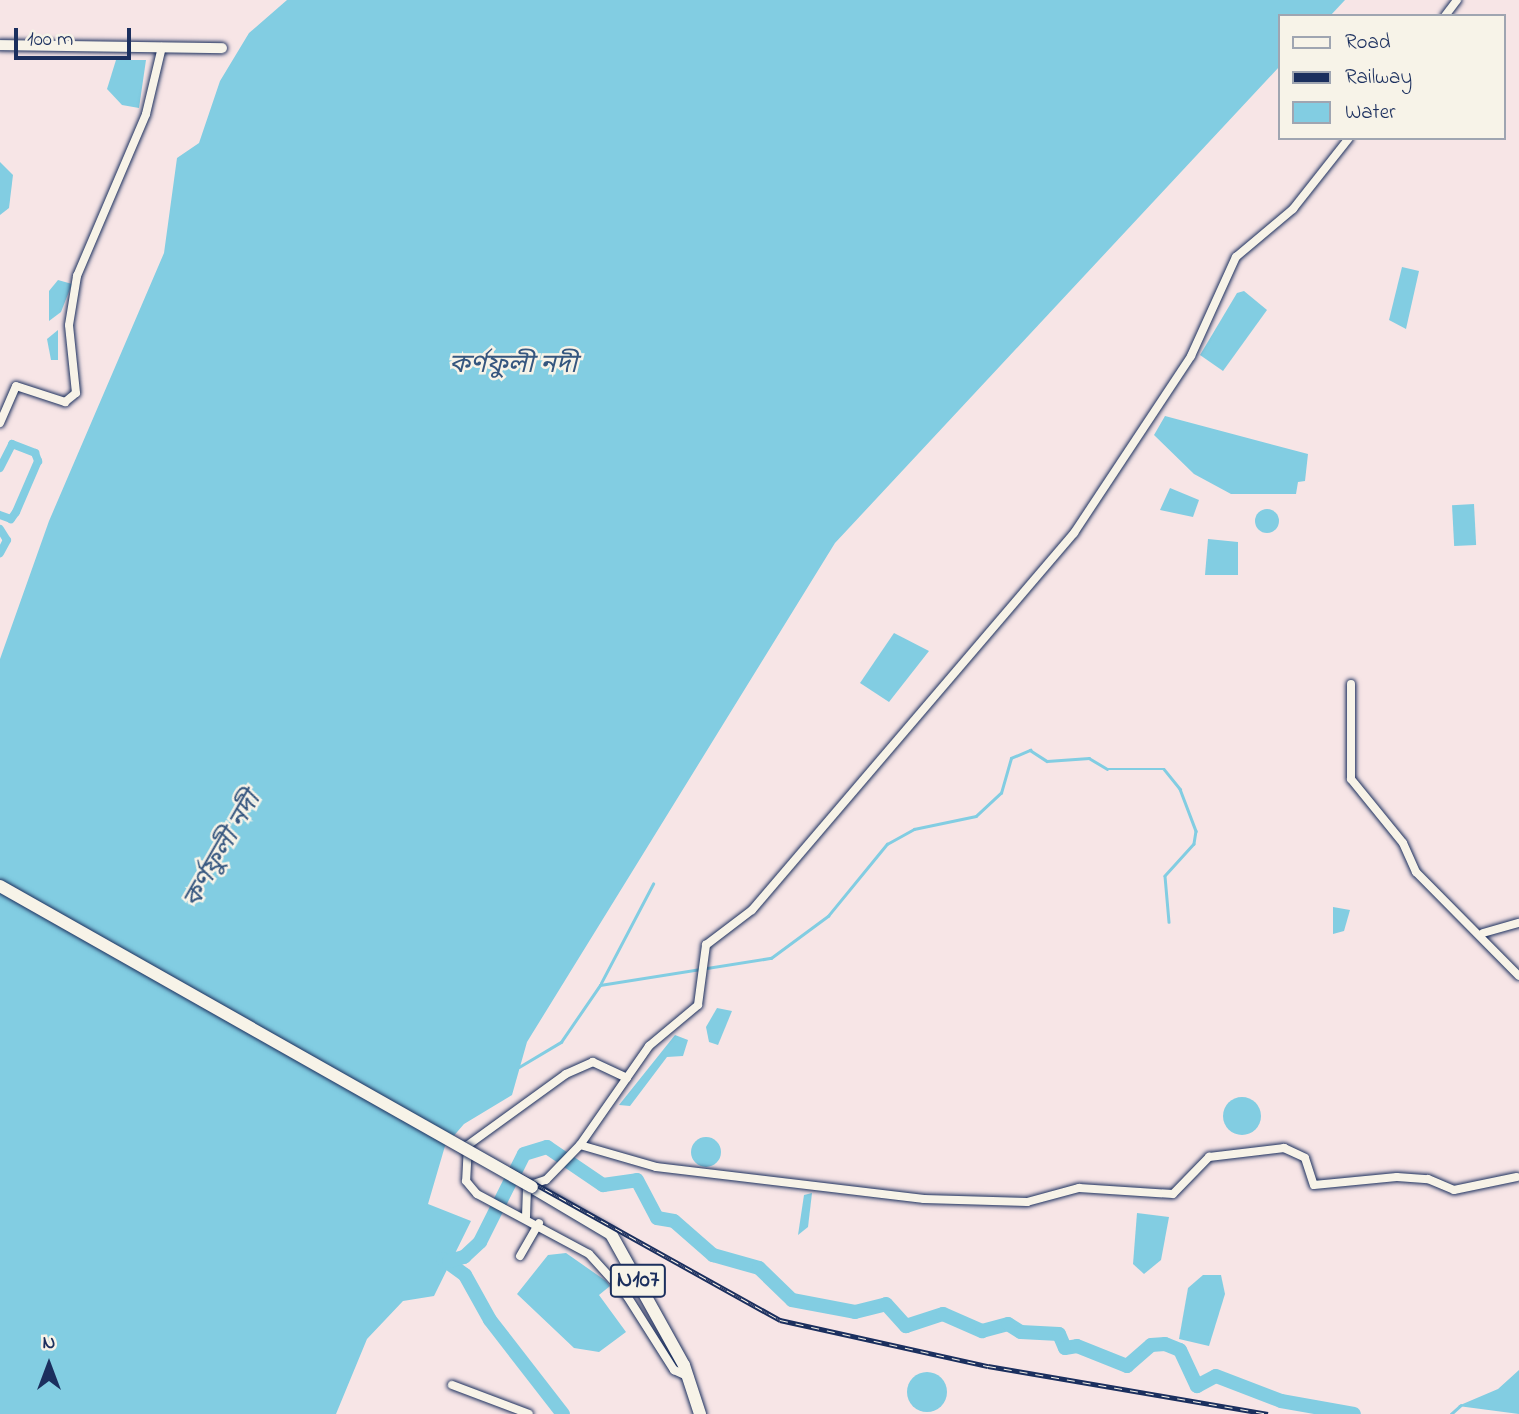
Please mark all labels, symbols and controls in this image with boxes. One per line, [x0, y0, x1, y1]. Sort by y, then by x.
scale bar [18, 14, 135, 58]
legend [1278, 14, 1505, 140]
text: 100 m [27, 25, 73, 55]
text: Road [1345, 28, 1391, 58]
text: Railway [1345, 63, 1412, 93]
text: Water [1345, 98, 1396, 128]
water label: কর্ণফুলী নদী [449, 351, 577, 383]
water label: কর্ণফুলী নদী [178, 788, 270, 914]
road number: N107 [608, 1262, 668, 1300]
north arrow [14, 1330, 84, 1400]
text: N [43, 1330, 55, 1357]

